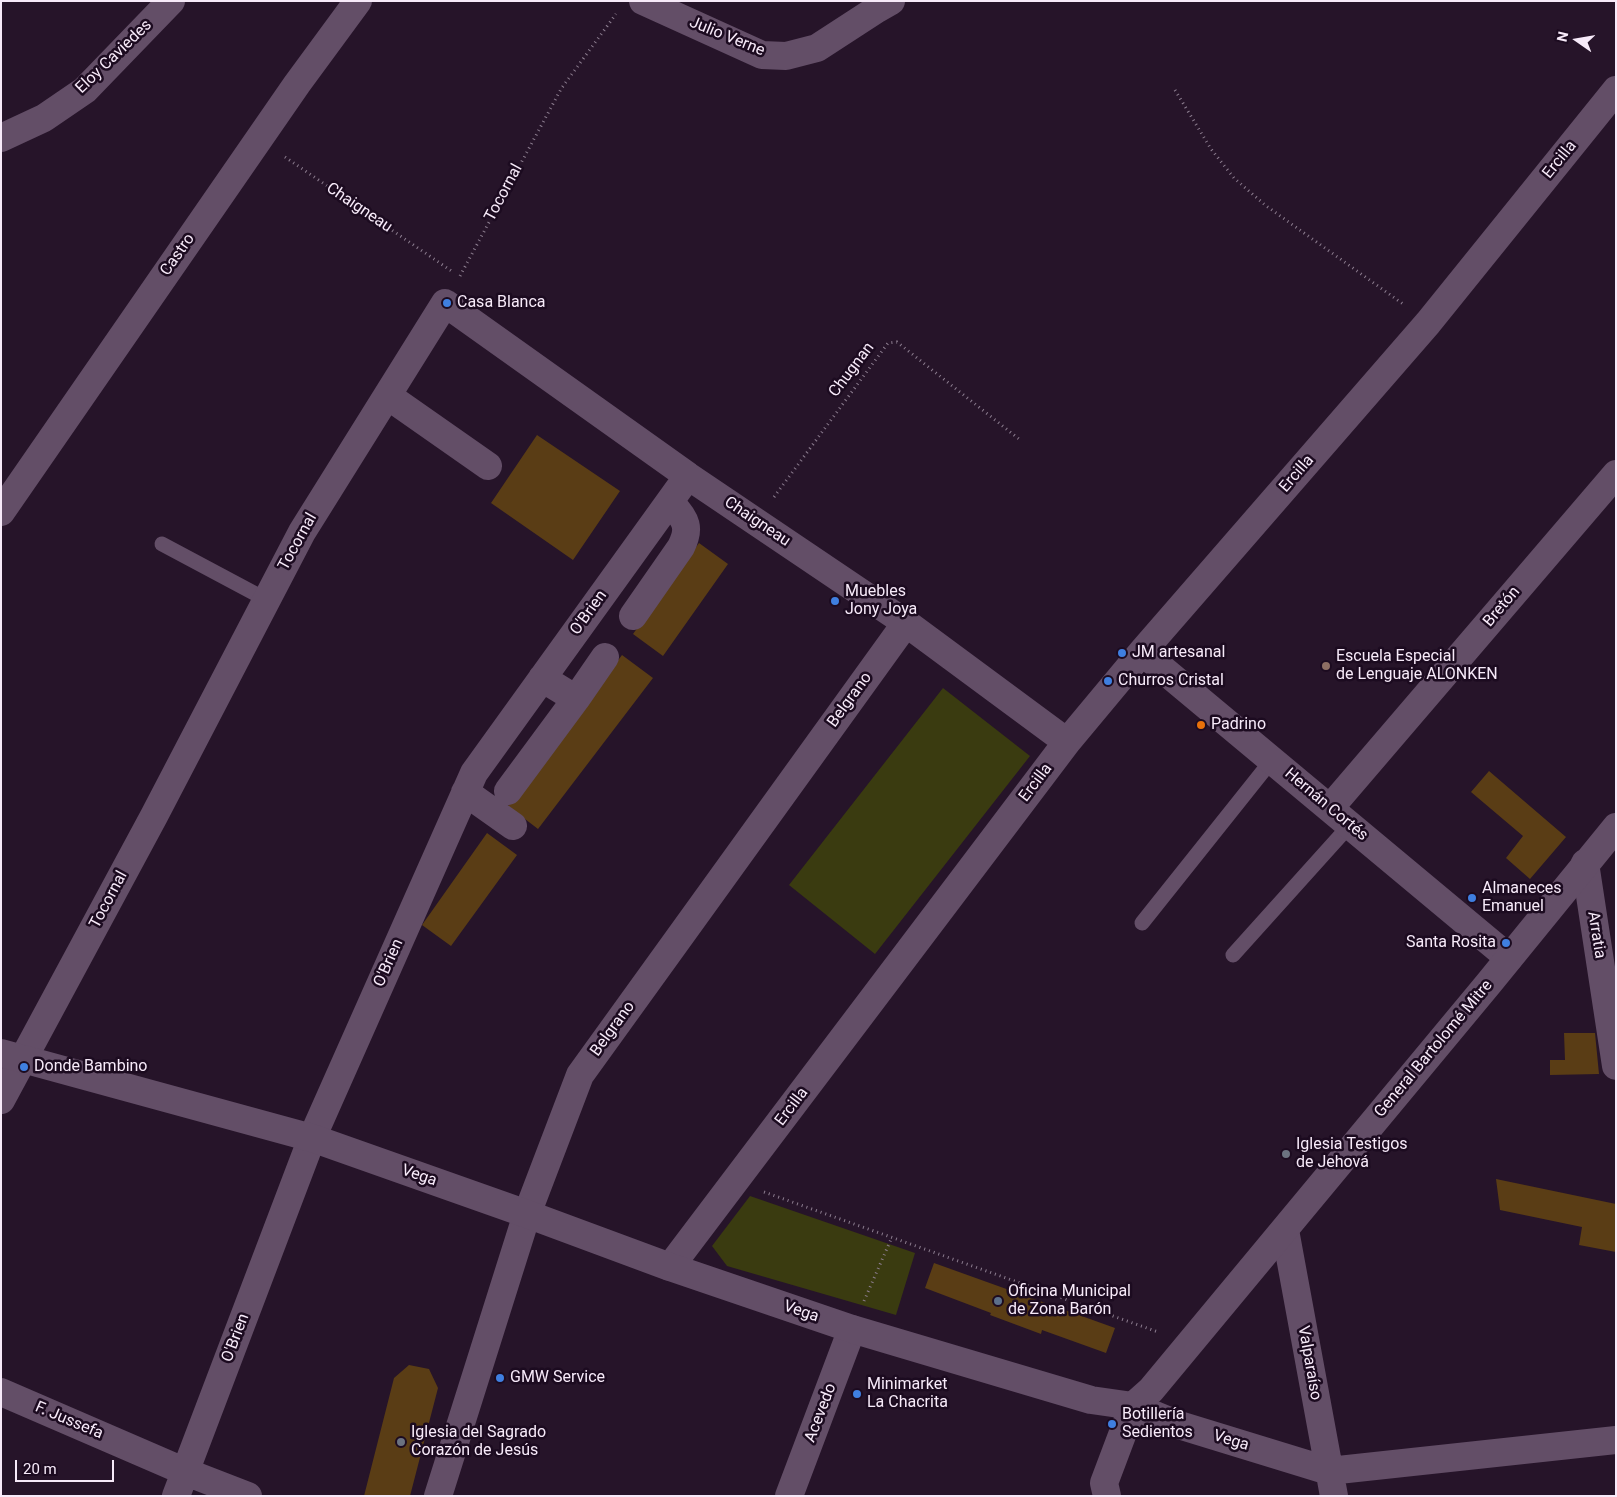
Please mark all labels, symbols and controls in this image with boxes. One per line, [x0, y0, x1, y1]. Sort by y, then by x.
street label: Julio Verne [687, 13, 767, 61]
north arrow [1552, 15, 1602, 65]
street label: Eloy Caviedes [72, 16, 156, 98]
text: N [1553, 30, 1571, 43]
street label: Ercilla [1539, 137, 1581, 183]
street label: Tocornal [481, 161, 527, 225]
street label: Chaigneau [322, 179, 396, 237]
street label: Castro [157, 230, 199, 280]
place label: Casa Blanca [457, 293, 546, 313]
marker: Casa Blanca [441, 297, 453, 309]
street label: Chugnan [825, 339, 879, 401]
street label: Ercilla [1276, 451, 1318, 497]
street label: Chaigneau [720, 493, 794, 551]
street label: Tocornal [275, 510, 321, 574]
place label: Muebles Jony Joya [845, 582, 917, 620]
street label: Bretón [1480, 583, 1524, 631]
street label: O'Brien [566, 587, 612, 639]
marker: Muebles Jony Joya [829, 595, 841, 607]
place label: JM artesanal [1132, 643, 1225, 663]
marker: JM artesanal [1116, 647, 1128, 659]
place label: Escuela Especial de Lenguaje ALONKEN [1336, 647, 1498, 685]
marker: Escuela Especial de Lenguaje ALONKEN [1320, 660, 1332, 672]
street label: Belgrano [824, 669, 876, 731]
place label: Churros Cristal [1118, 671, 1224, 691]
marker: Churros Cristal [1102, 675, 1114, 687]
place label: Padrino [1211, 715, 1266, 735]
marker: Padrino [1195, 719, 1207, 731]
street label: Ercilla [1015, 760, 1057, 806]
street label: Hernán Cortés [1280, 765, 1372, 845]
street label: Tocornal [86, 868, 132, 932]
place label: Almaneces Emanuel [1482, 879, 1561, 917]
marker: Almaneces Emanuel [1466, 892, 1478, 904]
street label: Arratia [1583, 910, 1609, 960]
place label: Santa Rosita [1406, 933, 1496, 953]
street label: O'Brien [370, 936, 408, 990]
marker: Santa Rosita [1500, 937, 1512, 949]
street label: General Bartolomé Mitre [1371, 976, 1497, 1122]
street label: Belgrano [587, 998, 639, 1060]
place label: Donde Bambino [34, 1057, 147, 1077]
marker: Donde Bambino [18, 1061, 30, 1073]
street label: Ercilla [771, 1084, 813, 1130]
place label: Iglesia Testigos de Jehová [1296, 1135, 1408, 1173]
marker: Iglesia Testigos de Jehová [1280, 1148, 1292, 1160]
street label: Vega [399, 1161, 439, 1191]
place label: Oficina Municipal de Zona Barón [1008, 1282, 1131, 1320]
marker: Oficina Municipal de Zona Barón [992, 1295, 1004, 1307]
street label: Vega [781, 1297, 821, 1327]
street label: O'Brien [218, 1311, 254, 1365]
street label: Valparaíso [1293, 1324, 1325, 1402]
place label: GMW Service [510, 1368, 605, 1388]
marker: GMW Service [494, 1372, 506, 1384]
place label: Minimarket La Chacrita [867, 1375, 948, 1413]
street label: Acevedo [801, 1381, 841, 1445]
marker: Minimarket La Chacrita [851, 1388, 863, 1400]
street label: F. Jussefa [32, 1398, 106, 1444]
place label: Botillería Sedientos [1122, 1405, 1193, 1443]
marker: Botillería Sedientos [1106, 1418, 1118, 1430]
place label: Iglesia del Sagrado Corazón de Jesús [411, 1423, 546, 1461]
street label: Vega [1211, 1427, 1251, 1455]
marker: Iglesia del Sagrado Corazón de Jesús [395, 1436, 407, 1448]
scale bar [18, 1450, 116, 1482]
text: 20 m [23, 1460, 57, 1478]

